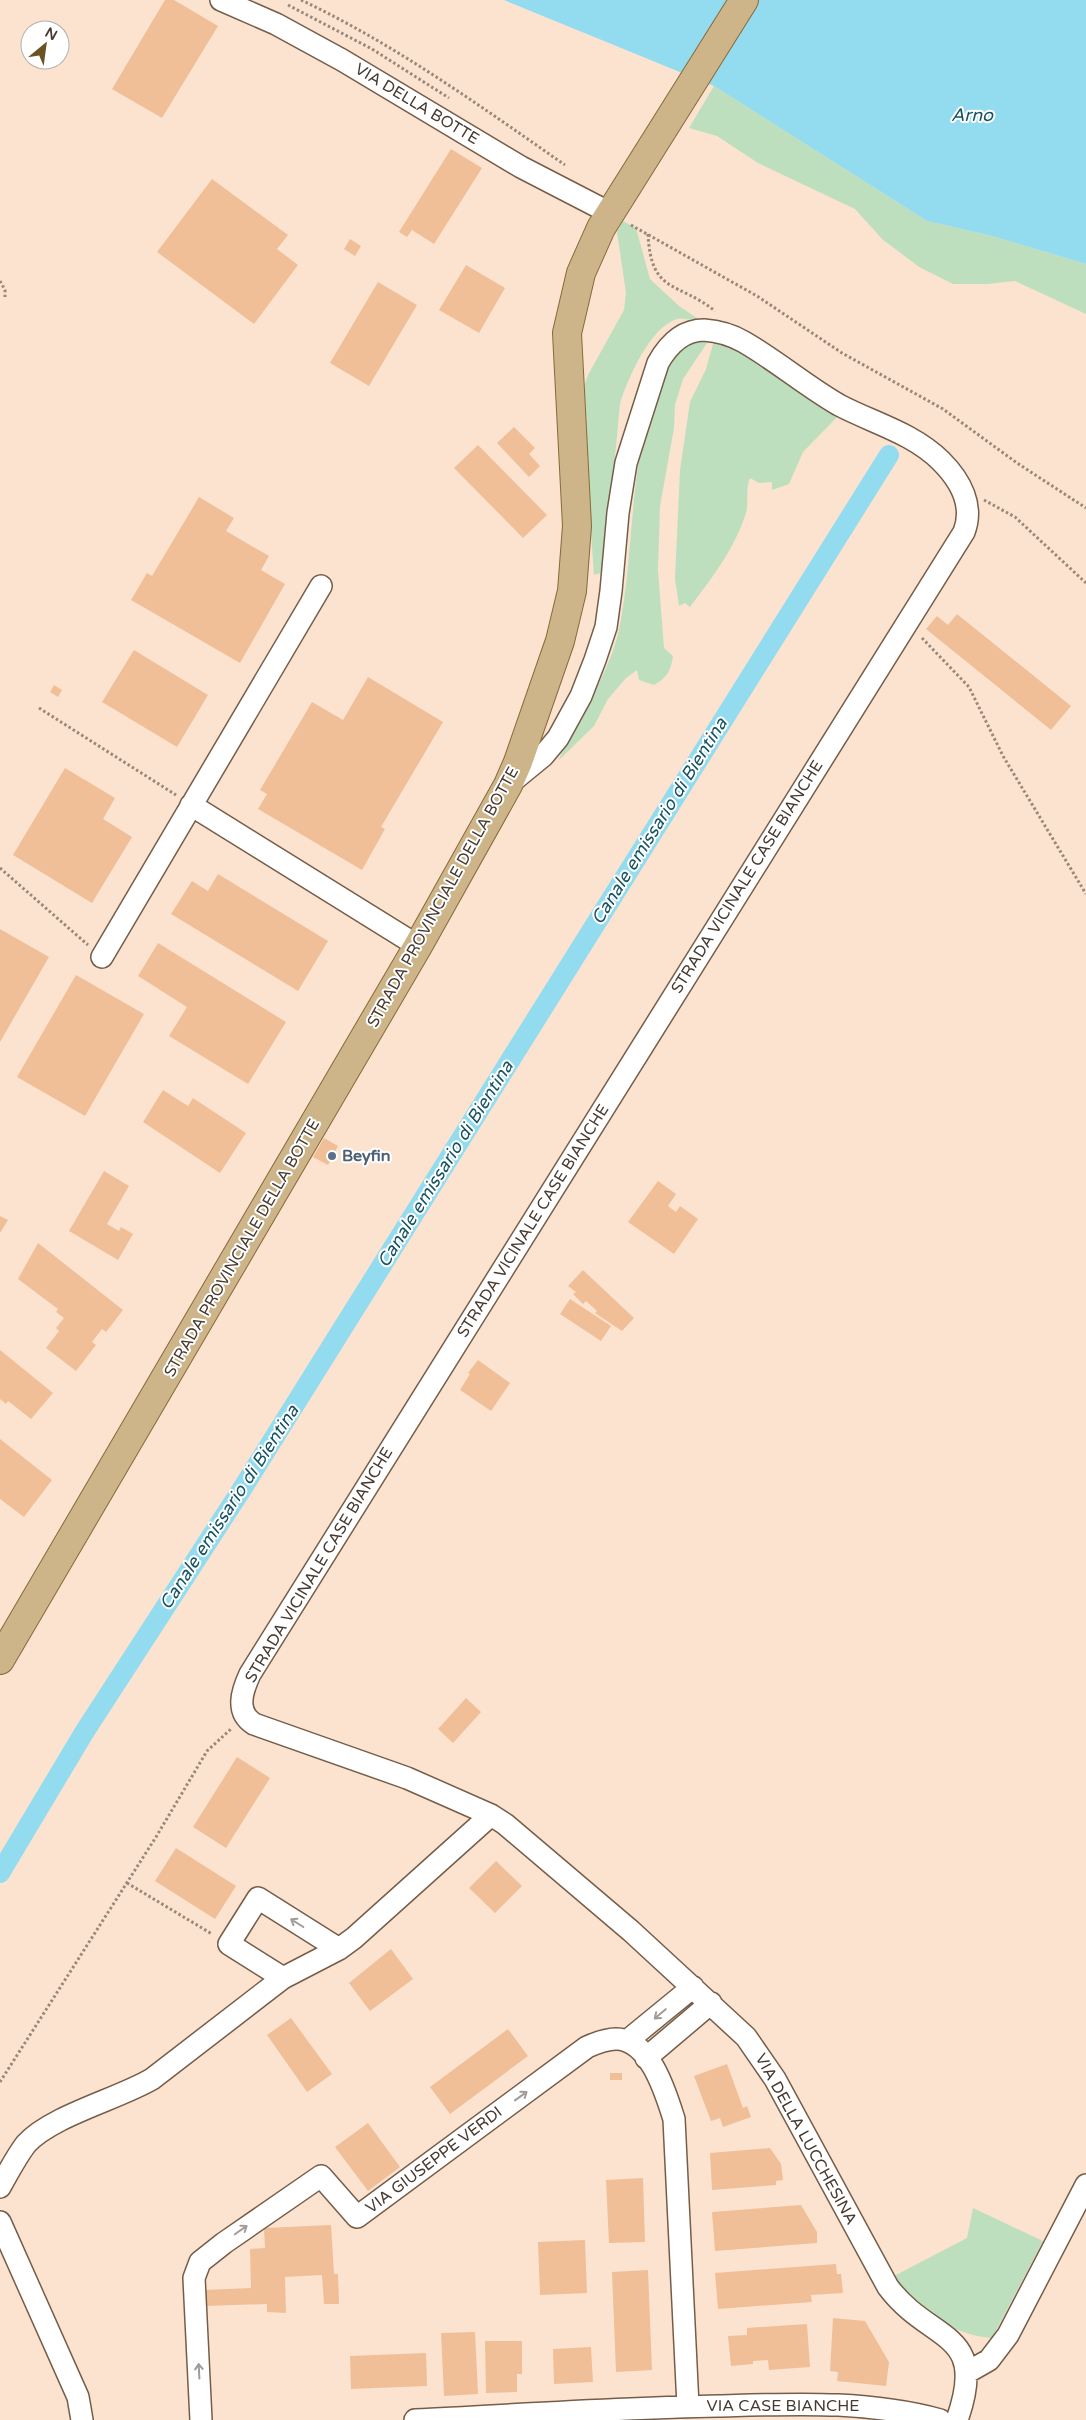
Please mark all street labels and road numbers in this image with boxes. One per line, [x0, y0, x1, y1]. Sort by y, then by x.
street label: VIA DELLA BOTTE [351, 59, 483, 149]
street label: STRADA VICINALE CASE BIANCHE [667, 757, 827, 997]
street label: STRADA PROVINCIALE DELLA BOTTE [363, 763, 523, 1031]
street label: STRADA VICINALE CASE BIANCHE [453, 1101, 613, 1341]
street label: STRADA PROVINCIALE DELLA BOTTE [160, 1115, 324, 1381]
street label: STRADA VICINALE CASE BIANCHE [241, 1444, 397, 1686]
street label: VIA DELLA LUCCHESINA [751, 2050, 861, 2228]
street label: VIA GIUSEPPE VERDI [362, 2102, 506, 2218]
street label: VIA CASE BIANCHE [707, 2396, 859, 2416]

